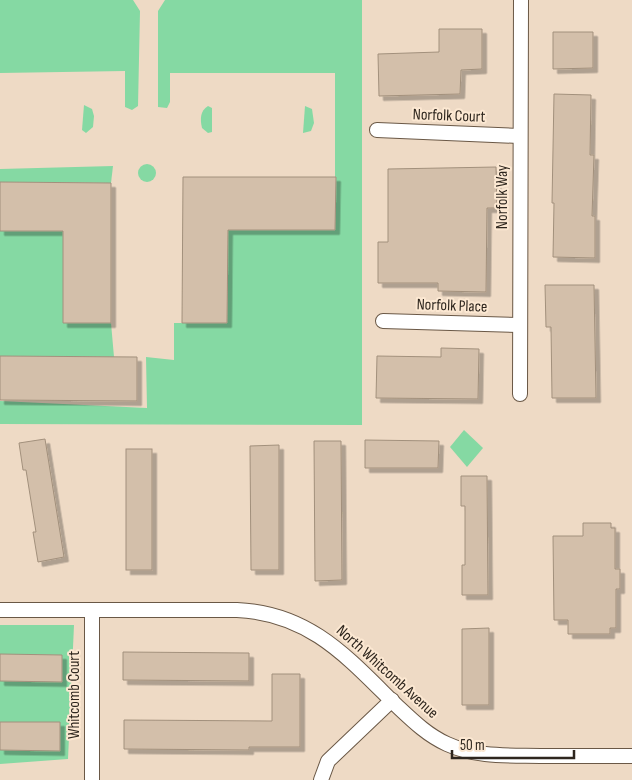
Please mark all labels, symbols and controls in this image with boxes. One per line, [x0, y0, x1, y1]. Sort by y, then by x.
street label: Norfolk Court [412, 105, 486, 127]
street label: Norfolk Way [493, 165, 512, 229]
street label: Norfolk Place [416, 295, 488, 317]
street label: North Whitcomb Avenue [332, 621, 442, 723]
street label: Whitcomb Court [65, 651, 84, 739]
scale bar [452, 728, 574, 760]
text: 50 m [460, 736, 485, 755]

